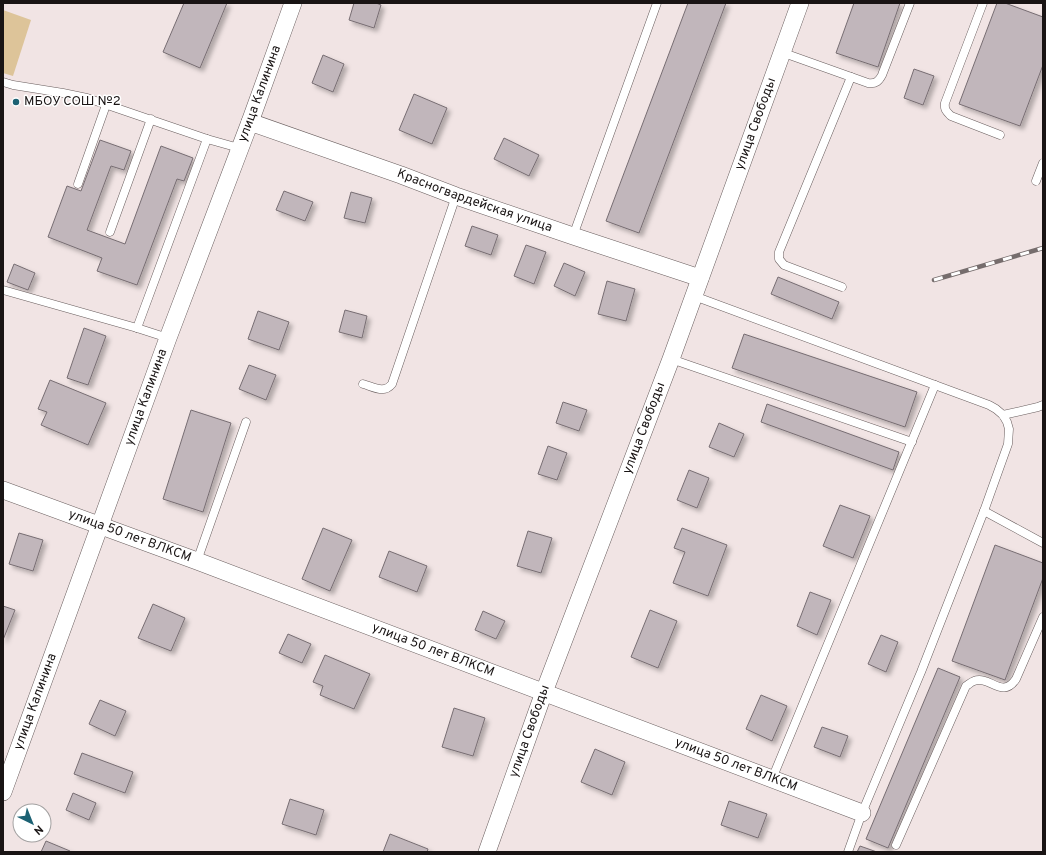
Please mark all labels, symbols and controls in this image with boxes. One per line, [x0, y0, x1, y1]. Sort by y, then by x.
street label: улица Калинина [235, 43, 285, 144]
street label: улица Свободы [732, 76, 780, 173]
place label: МБОУ СОШ №2 [24, 94, 121, 110]
marker: МБОУ СОШ №2 [11, 97, 21, 107]
street label: Красногвардейская улица [394, 166, 554, 236]
street label: улица Калинина [122, 347, 171, 448]
street label: улица Свободы [620, 380, 669, 477]
street label: улица 50 лет ВЛКСМ [66, 507, 193, 566]
street label: улица 50 лет ВЛКСМ [370, 620, 497, 681]
street label: улица Калинина [11, 651, 61, 752]
street label: улица Свободы [506, 683, 554, 780]
street label: улица 50 лет ВЛКСМ [673, 735, 799, 796]
north arrow [12, 803, 52, 843]
text: N [30, 822, 46, 837]

